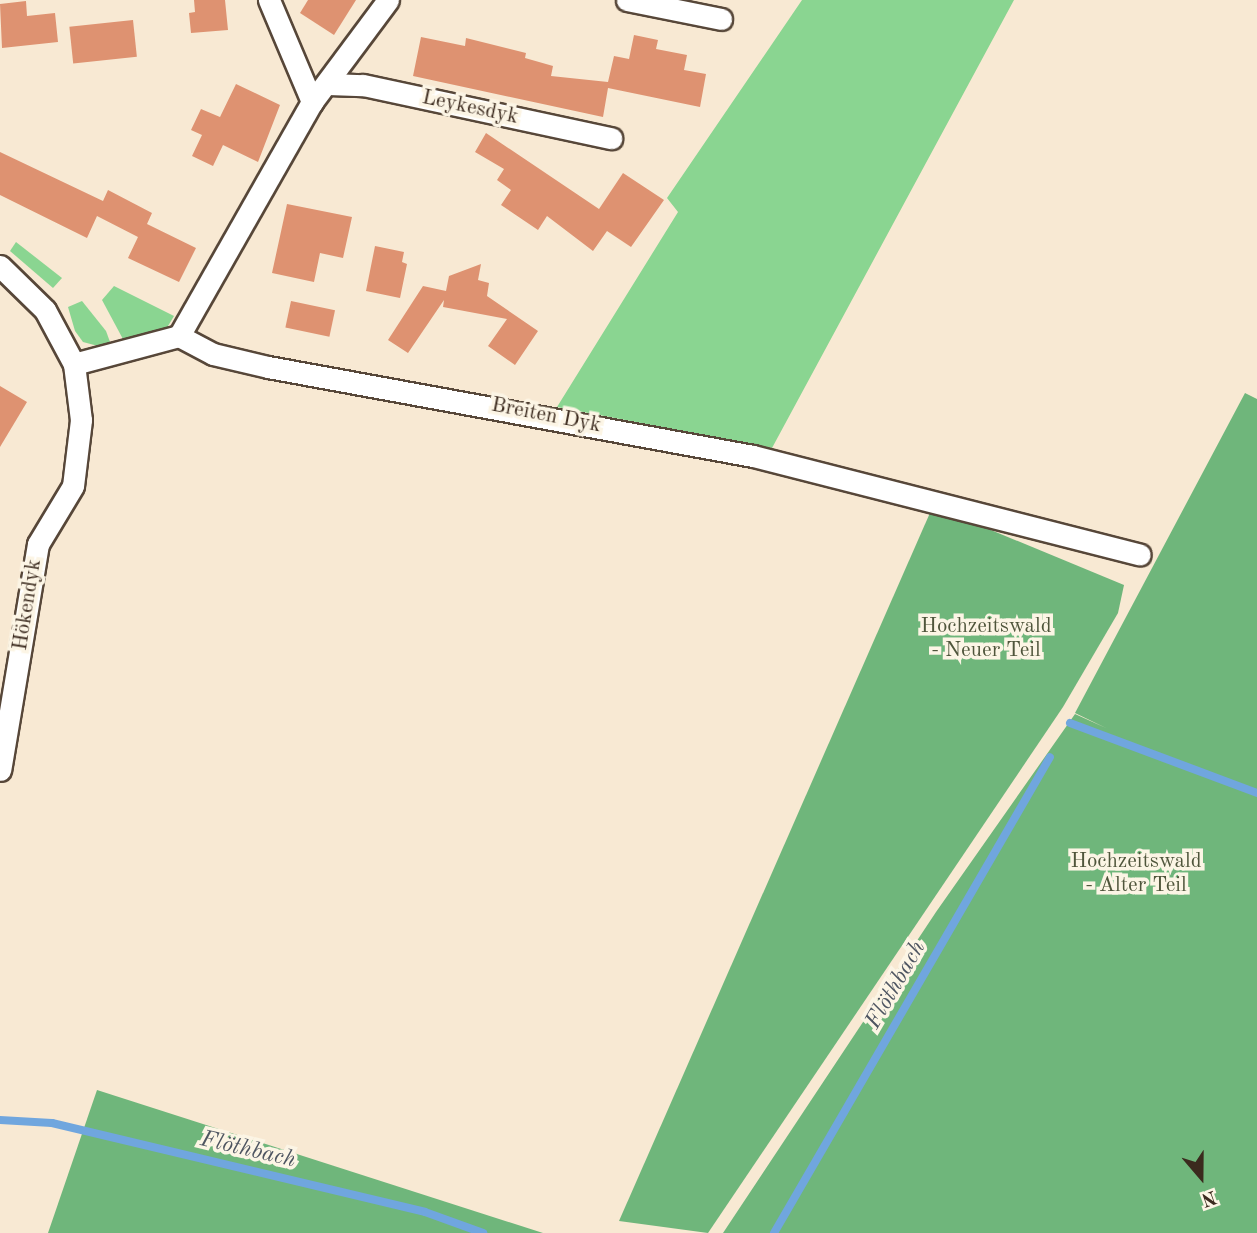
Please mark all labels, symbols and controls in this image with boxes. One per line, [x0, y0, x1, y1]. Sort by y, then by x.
street label: Leykesdyk [420, 86, 520, 130]
street label: Breiten Dyk [489, 393, 603, 439]
street label: Hökendyk [8, 558, 48, 652]
park label: Hochzeitswald - Neuer Teil [920, 614, 1052, 664]
park label: Hochzeitswald - Alter Teil [1070, 849, 1202, 899]
water label: Flöthbach [860, 936, 932, 1034]
water label: Flöthbach [198, 1126, 298, 1174]
north arrow [1166, 1142, 1236, 1212]
text: N [1198, 1186, 1218, 1209]

